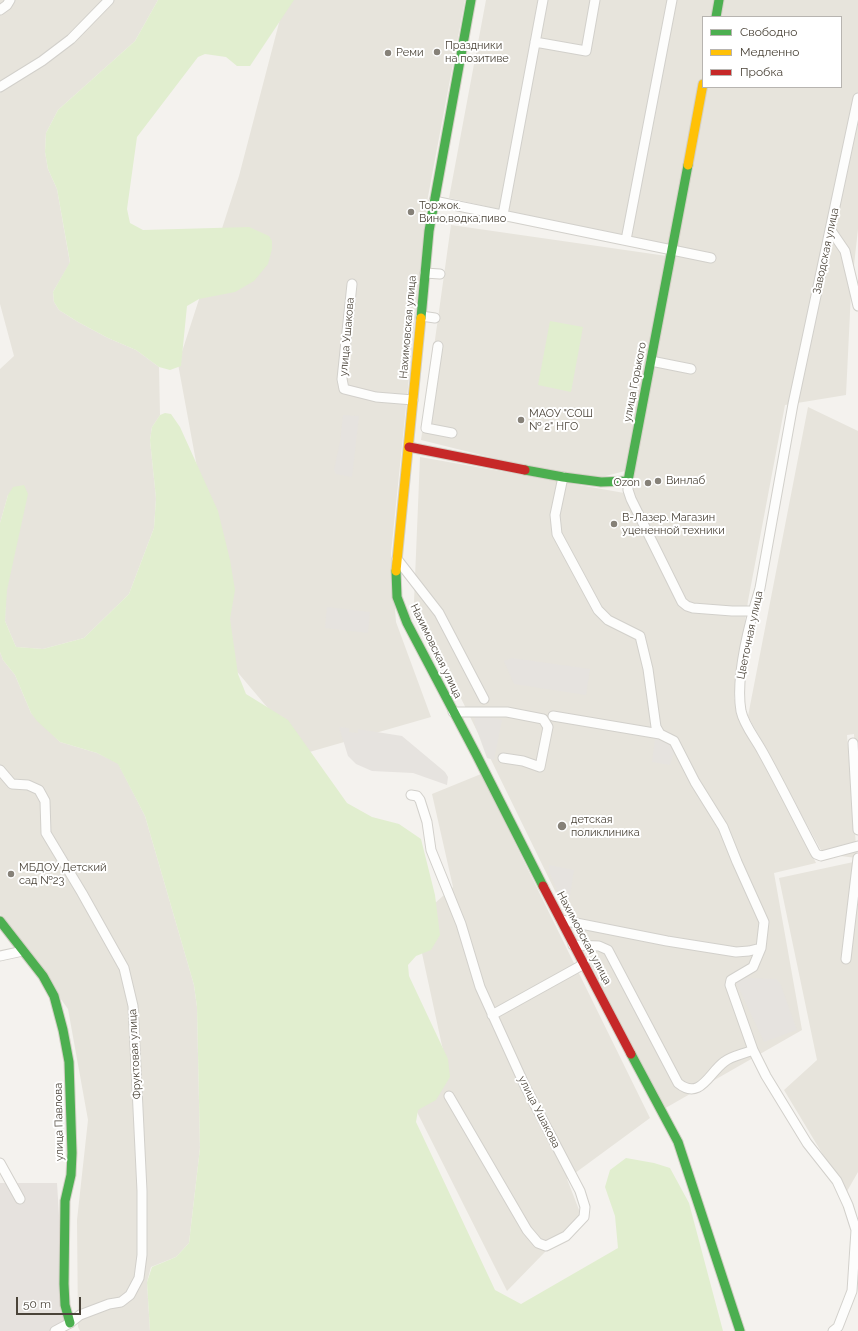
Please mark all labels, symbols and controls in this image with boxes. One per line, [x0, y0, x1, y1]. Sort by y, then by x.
legend [702, 16, 842, 88]
text: Свободно [740, 25, 797, 39]
place label: Праздники на позитиве [445, 39, 509, 65]
text: Медленно [740, 45, 799, 59]
place label: Реми [396, 46, 424, 60]
marker: Праздники на позитиве [432, 47, 442, 57]
marker: Реми [383, 48, 393, 58]
text: Пробка [740, 65, 783, 79]
place label: Торжок. Вино,водка,пиво [419, 199, 506, 225]
marker: Торжок. Вино,водка,пиво [406, 207, 416, 217]
street label: Заводская улица [810, 207, 842, 295]
street label: Нахимовская улица [397, 275, 419, 379]
street label: улица Ушакова [337, 297, 357, 377]
street label: улица Горького [621, 341, 649, 423]
place label: МАОУ "СОШ № 2" НГО [529, 407, 593, 433]
marker: МАОУ "СОШ № 2" НГО [516, 415, 526, 425]
place label: Винлаб [666, 474, 705, 488]
place label: Ozon [613, 476, 640, 490]
marker: Винлаб [653, 476, 663, 486]
marker: Ozon [643, 478, 653, 488]
place label: В-Лазер. Магазин уцененной техники [622, 511, 725, 537]
marker: В-Лазер. Магазин уцененной техники [609, 519, 619, 529]
street label: Цветочная улица [734, 590, 766, 680]
street label: Нахимовская улица [407, 602, 465, 700]
place label: детская поликлиника [571, 813, 640, 839]
marker: детская поликлиника [556, 820, 568, 832]
place label: МБДОУ Детский сад №23 [19, 861, 107, 887]
marker: МБДОУ Детский сад №23 [6, 869, 16, 879]
street label: Нахимовская улица [554, 889, 614, 987]
street label: Фруктовая улица [126, 1008, 144, 1100]
street label: улица Ушакова [515, 1074, 563, 1150]
street label: улица Павлова [52, 1083, 66, 1161]
scale bar [18, 1289, 83, 1315]
text: 50 m [23, 1297, 51, 1311]

